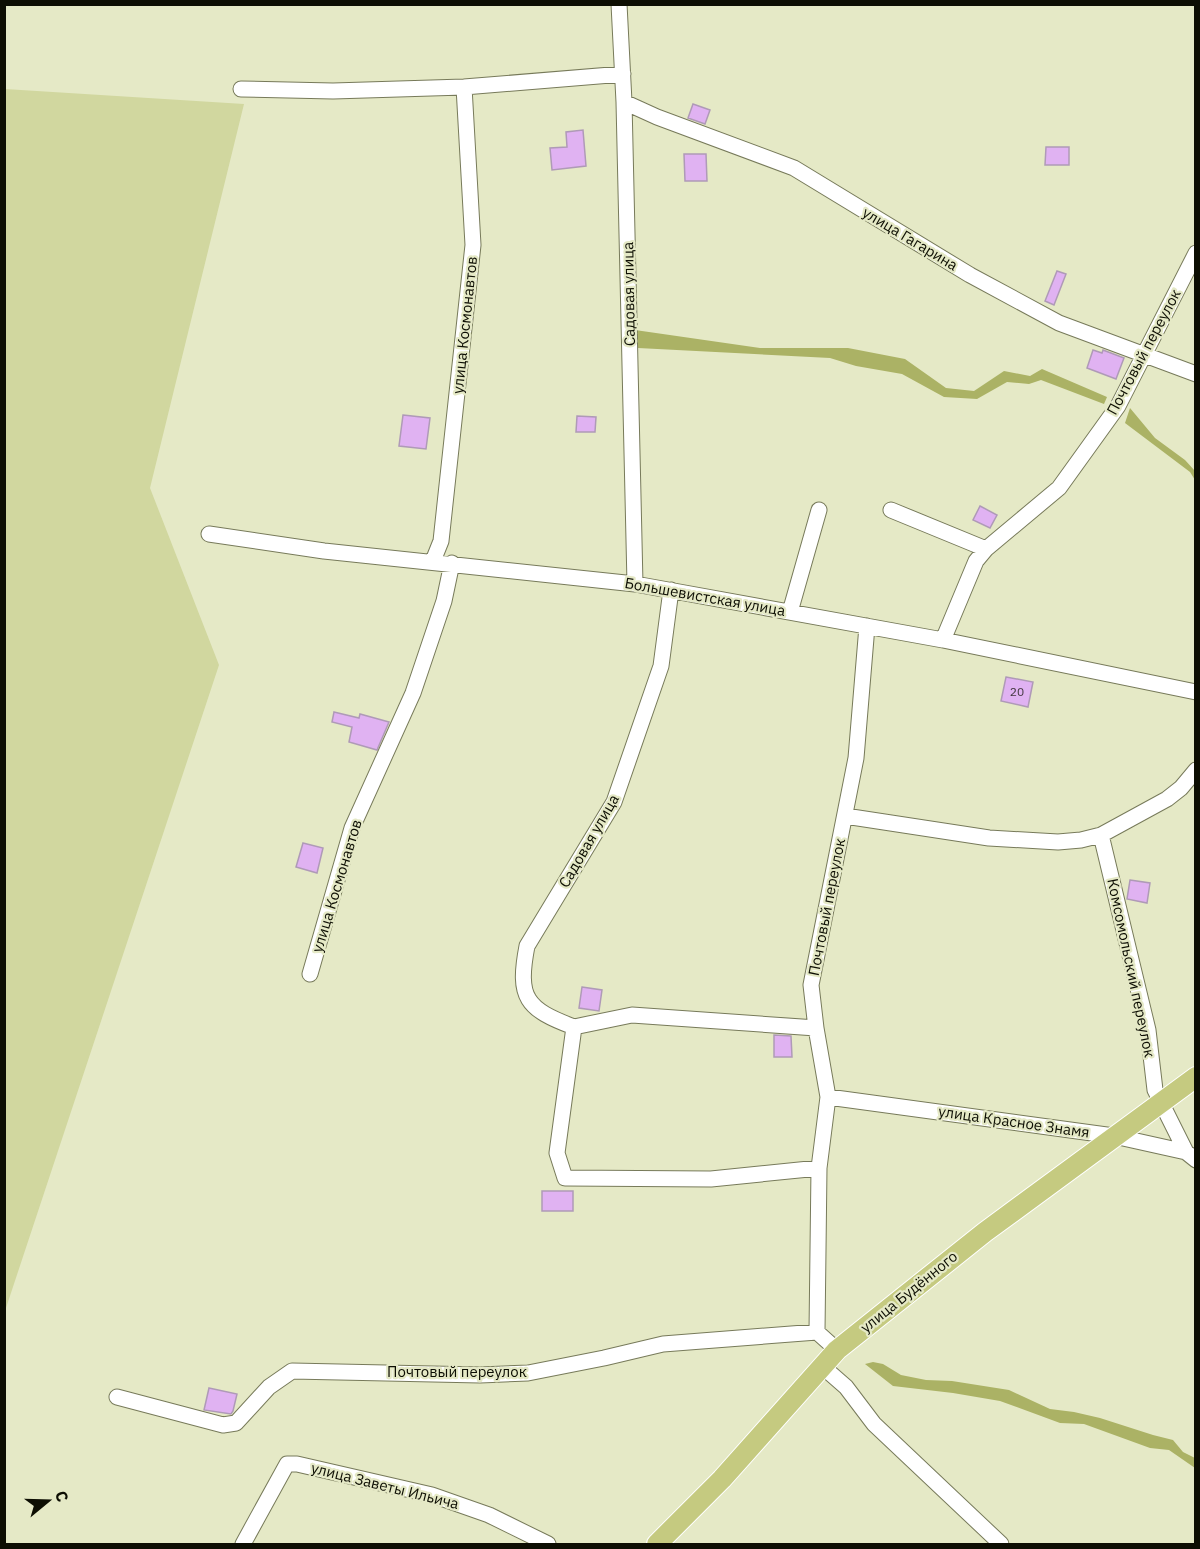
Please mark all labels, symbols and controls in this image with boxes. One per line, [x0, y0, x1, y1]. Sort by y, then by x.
street label: улица Гагарина [859, 203, 961, 275]
street label: Садовая улица [618, 242, 639, 346]
street label: улица Космонавтов [448, 255, 481, 395]
street label: Почтовый переулок [1102, 286, 1185, 418]
street label: Большевистская улица [623, 573, 787, 620]
house number: 20 [1010, 684, 1024, 699]
street label: Садовая улица [554, 791, 623, 891]
street label: улица Космонавтов [307, 817, 366, 955]
street label: Почтовый переулок [804, 836, 849, 977]
street label: Комсомольский переулок [1103, 877, 1160, 1059]
street label: улица Красное Знамя [937, 1101, 1091, 1142]
street label: улица Будённого [856, 1247, 961, 1337]
street label: Почтовый переулок [387, 1362, 527, 1381]
street label: улица Заветы Ильича [309, 1458, 461, 1513]
north arrow [18, 1471, 78, 1531]
text: С [51, 1488, 73, 1504]

